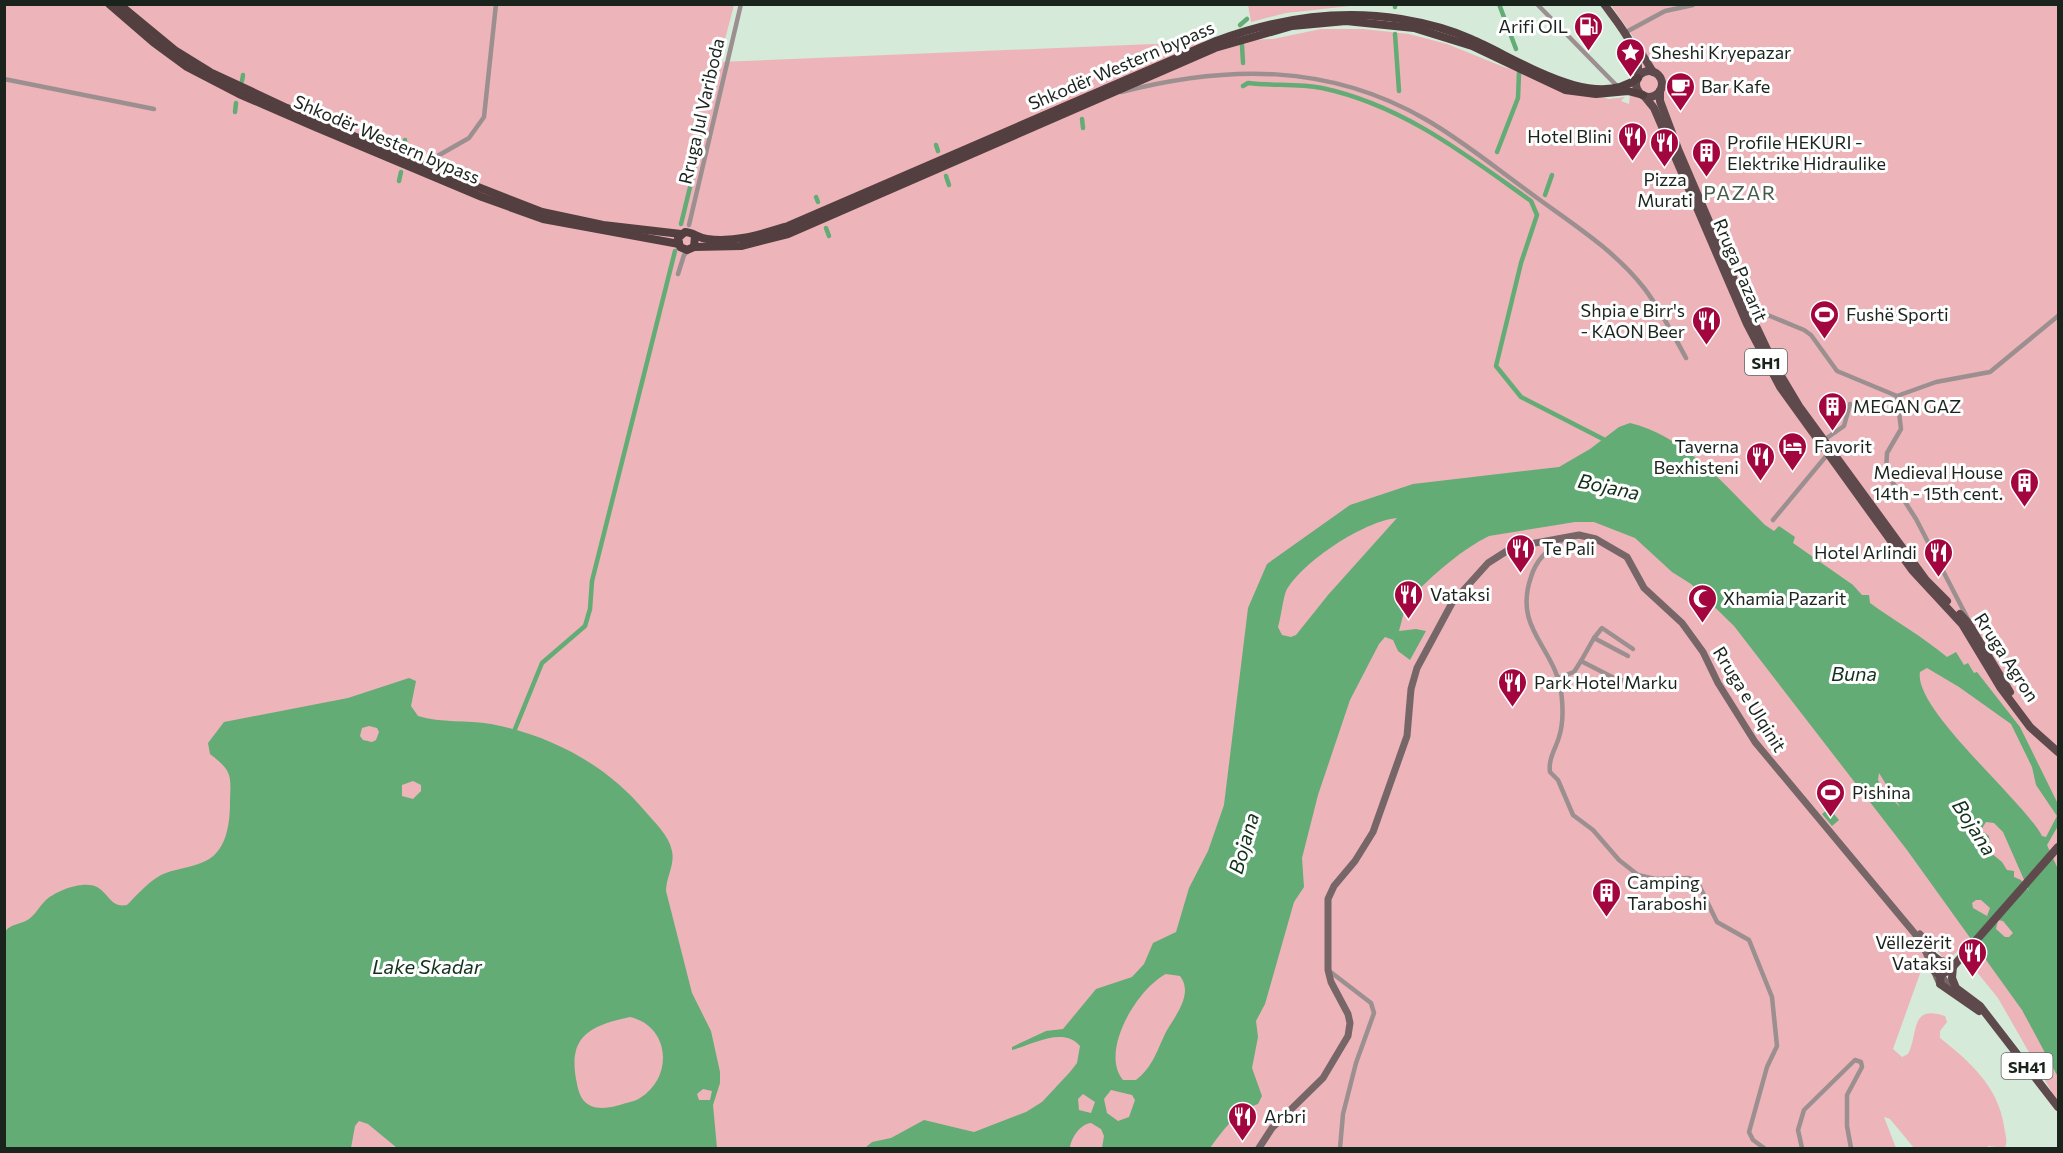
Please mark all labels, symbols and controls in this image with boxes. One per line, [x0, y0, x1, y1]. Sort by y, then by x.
fuel station icon: Arifi OIL [1573, 10, 1605, 52]
place label: Arifi OIL [1499, 15, 1568, 37]
street label: Shkodër Western bypass [1025, 16, 1217, 114]
street label: Rruga Jul Variboda [674, 36, 728, 186]
place icon: Sheshi Kryepazar [1614, 36, 1646, 78]
place label: Sheshi Kryepazar [1651, 41, 1791, 63]
cafe icon: Bar Kafe [1664, 70, 1696, 112]
place label: Bar Kafe [1701, 75, 1770, 97]
street label: Shkodër Western bypass [291, 90, 483, 188]
restaurant icon: Hotel Blini [1617, 120, 1649, 162]
place label: Hotel Blini [1527, 125, 1612, 147]
restaurant icon: Pizza Murati [1649, 126, 1681, 168]
place label: Profile HEKURI - Elektrike Hidraulike [1727, 131, 1886, 174]
building icon: Profile HEKURI - Elektrike Hidraulike [1690, 136, 1722, 178]
place label: Pizza Murati [1637, 168, 1693, 211]
district label: PAZAR [1703, 180, 1777, 204]
street label: Rruga Pazarit [1709, 215, 1773, 325]
sports icon: Fushë Sporti [1809, 298, 1841, 340]
place label: Shpia e Birr's - KAON Beer [1580, 299, 1685, 342]
place label: Fushë Sporti [1846, 303, 1949, 325]
restaurant icon: Shpia e Birr's - KAON Beer [1690, 304, 1722, 346]
road number: SH1 [1745, 349, 1787, 375]
building icon: MEGAN GAZ [1816, 390, 1848, 432]
place label: MEGAN GAZ [1853, 395, 1961, 417]
hotel icon: Favorit [1777, 430, 1809, 472]
place label: Taverna Bexhisteni [1654, 435, 1739, 478]
place label: Favorit [1814, 435, 1872, 457]
restaurant icon: Taverna Bexhisteni [1744, 440, 1776, 482]
place label: Medieval House 14th - 15th cent. [1873, 461, 2003, 504]
building icon: Medieval House 14th - 15th cent. [2008, 466, 2040, 508]
water label: Bojana [1576, 468, 1642, 504]
restaurant icon: Te Pali [1505, 532, 1537, 574]
restaurant icon: Hotel Arlindi [1922, 536, 1954, 578]
place label: Te Pali [1542, 537, 1595, 559]
place label: Hotel Arlindi [1814, 541, 1917, 563]
restaurant icon: Vataksi [1393, 578, 1425, 620]
mosque icon: Xhamia Pazarit [1686, 582, 1718, 624]
place label: Vataksi [1430, 583, 1490, 605]
place label: Xhamia Pazarit [1723, 587, 1846, 609]
street label: Rruga Agron [1970, 608, 2044, 706]
street label: Rruga e Ulqinit [1709, 642, 1791, 756]
water label: Buna [1831, 661, 1877, 685]
restaurant icon: Park Hotel Marku [1497, 666, 1529, 708]
place label: Park Hotel Marku [1534, 671, 1677, 693]
sports icon: Pishina [1815, 776, 1847, 818]
place label: Pishina [1852, 781, 1911, 803]
water label: Bojana [1948, 794, 2002, 860]
water label: Bojana [1223, 810, 1263, 876]
place label: Camping Taraboshi [1627, 871, 1707, 914]
building icon: Camping Taraboshi [1590, 876, 1622, 918]
place label: Vëllezërit Vataksi [1875, 931, 1952, 974]
restaurant icon: Vëllezërit Vataksi [1957, 936, 1989, 978]
water label: Lake Skadar [372, 954, 483, 978]
road number: SH41 [2002, 1053, 2052, 1079]
restaurant icon: Arbri [1227, 1100, 1259, 1142]
place label: Arbri [1264, 1105, 1306, 1127]

